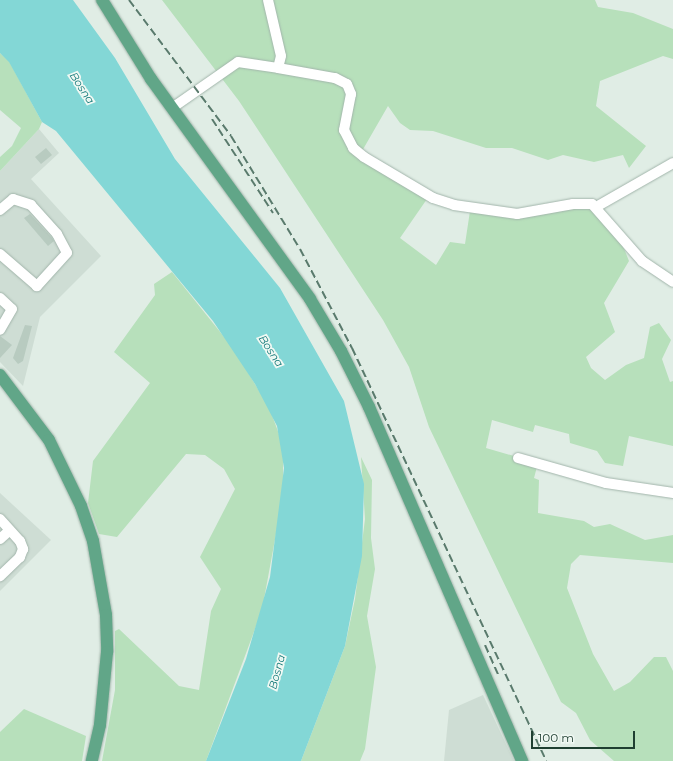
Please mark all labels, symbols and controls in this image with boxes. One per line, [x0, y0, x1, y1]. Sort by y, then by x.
water label: Bosna [67, 70, 97, 106]
water label: Bosna [256, 333, 286, 369]
water label: Bosna [266, 653, 288, 691]
scale bar [533, 723, 637, 749]
text: 100 m [538, 730, 574, 745]

